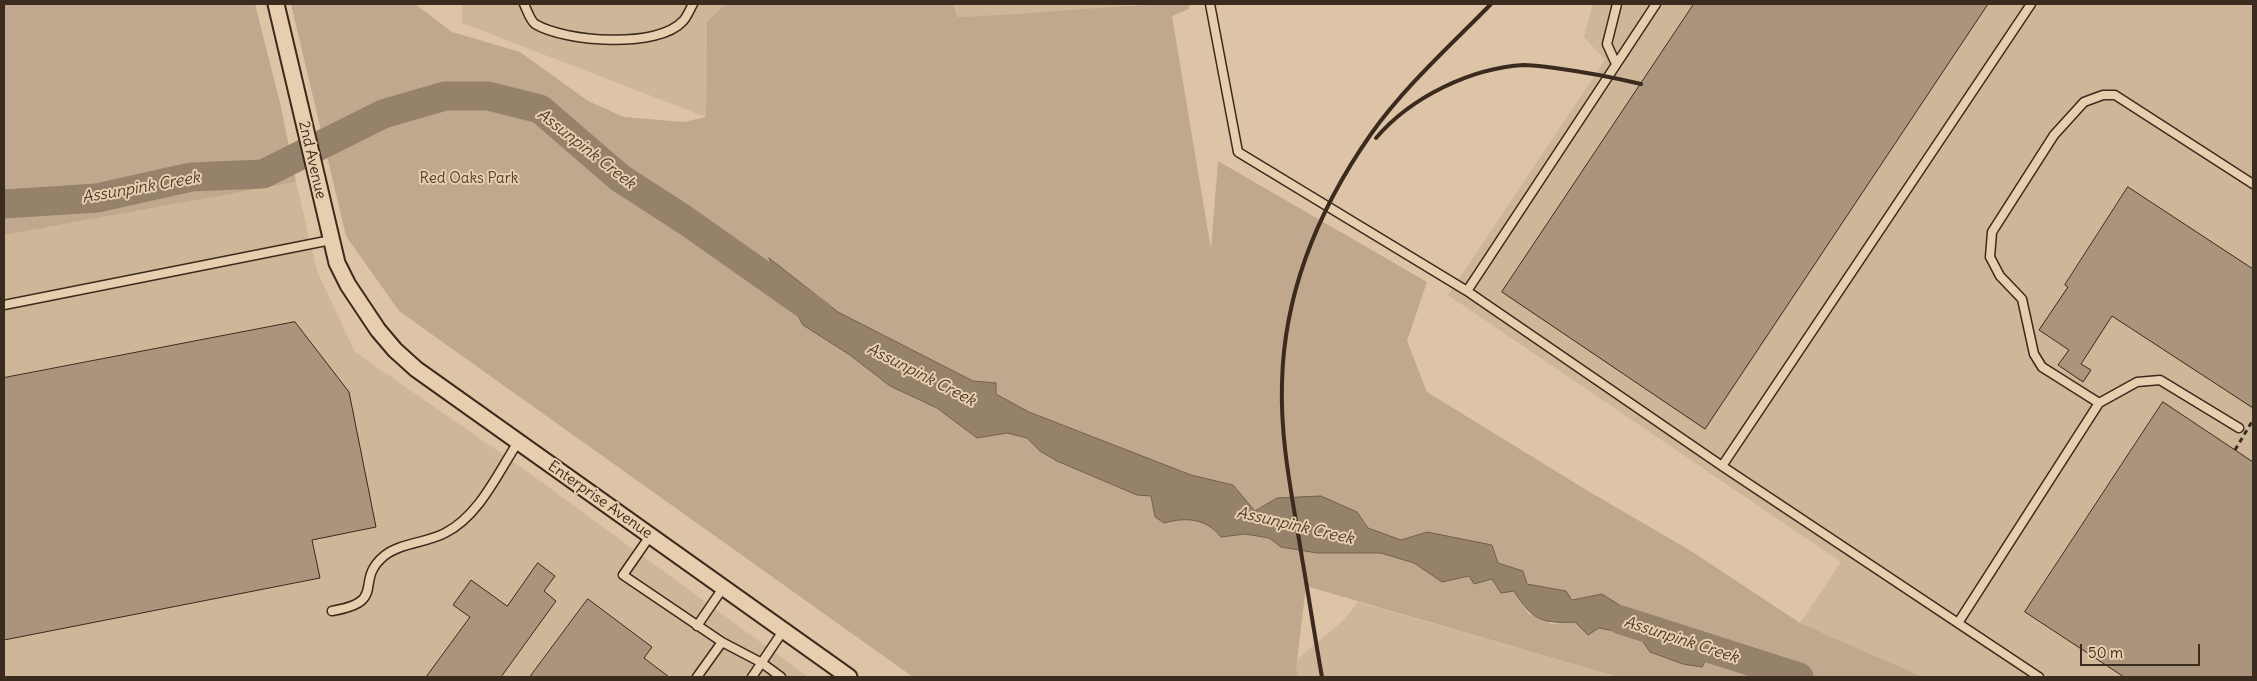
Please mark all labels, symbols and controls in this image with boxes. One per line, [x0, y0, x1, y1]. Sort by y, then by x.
water label: Assunpink Creek [533, 105, 639, 193]
street label: 2nd Avenue [294, 119, 330, 201]
water label: Assunpink Creek [81, 168, 201, 208]
park label: Red Oaks Park [420, 170, 518, 188]
water label: Assunpink Creek [864, 339, 978, 411]
street label: Enterprise Avenue [544, 457, 656, 543]
water label: Assunpink Creek [1235, 503, 1355, 549]
water label: Assunpink Creek [1621, 612, 1741, 668]
scale bar [2082, 634, 2202, 666]
text: 50 m [2088, 643, 2123, 662]

